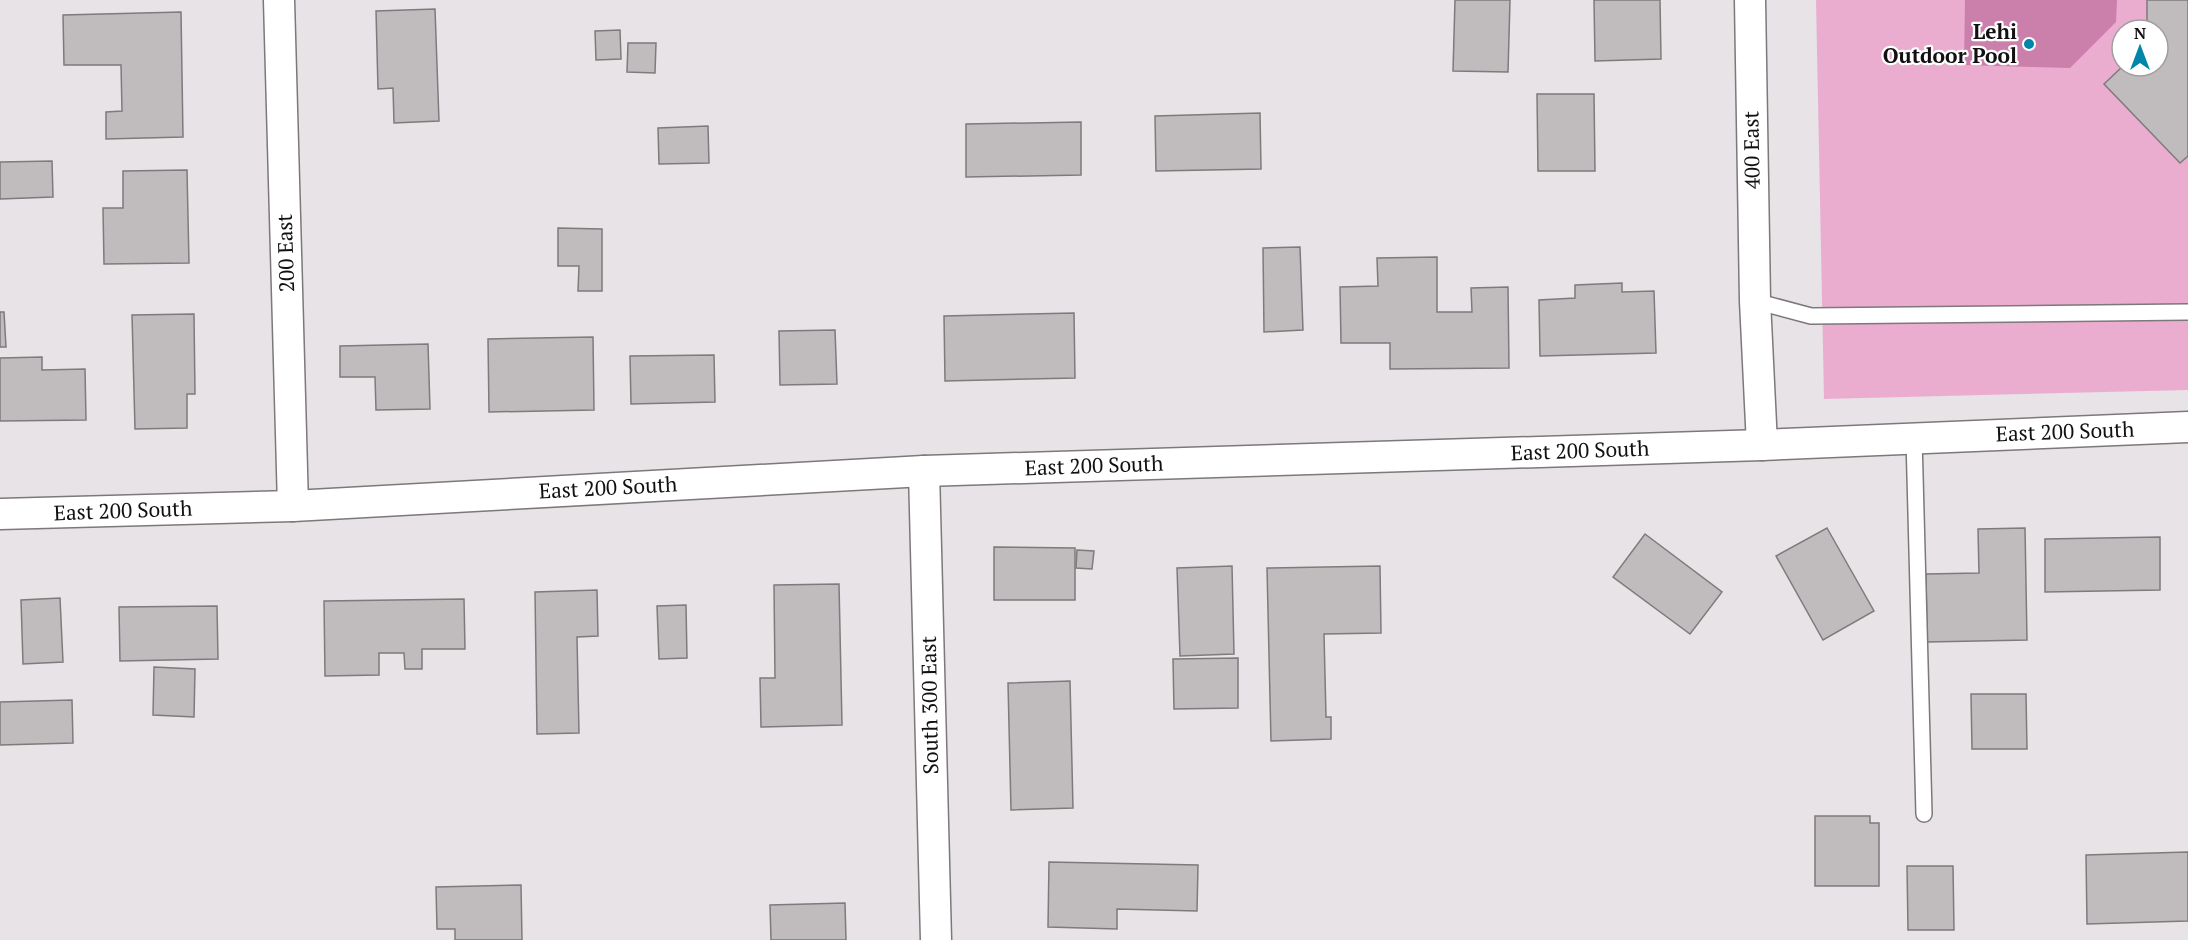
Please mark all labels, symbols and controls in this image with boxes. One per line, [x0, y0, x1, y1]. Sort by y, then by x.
place label: Lehi Outdoor Pool [1883, 17, 2017, 69]
north arrow [2110, 18, 2170, 78]
text: N [2134, 22, 2146, 44]
marker: Lehi Outdoor Pool [2022, 37, 2036, 51]
street label: 400 East [1736, 110, 1766, 189]
street label: 200 East [270, 213, 300, 293]
street label: East 200 South [1995, 415, 2135, 447]
street label: East 200 South [1510, 434, 1650, 466]
street label: East 200 South [1024, 449, 1164, 481]
street label: East 200 South [538, 469, 678, 505]
street label: East 200 South [53, 494, 193, 526]
street label: South 300 East [914, 635, 944, 775]

